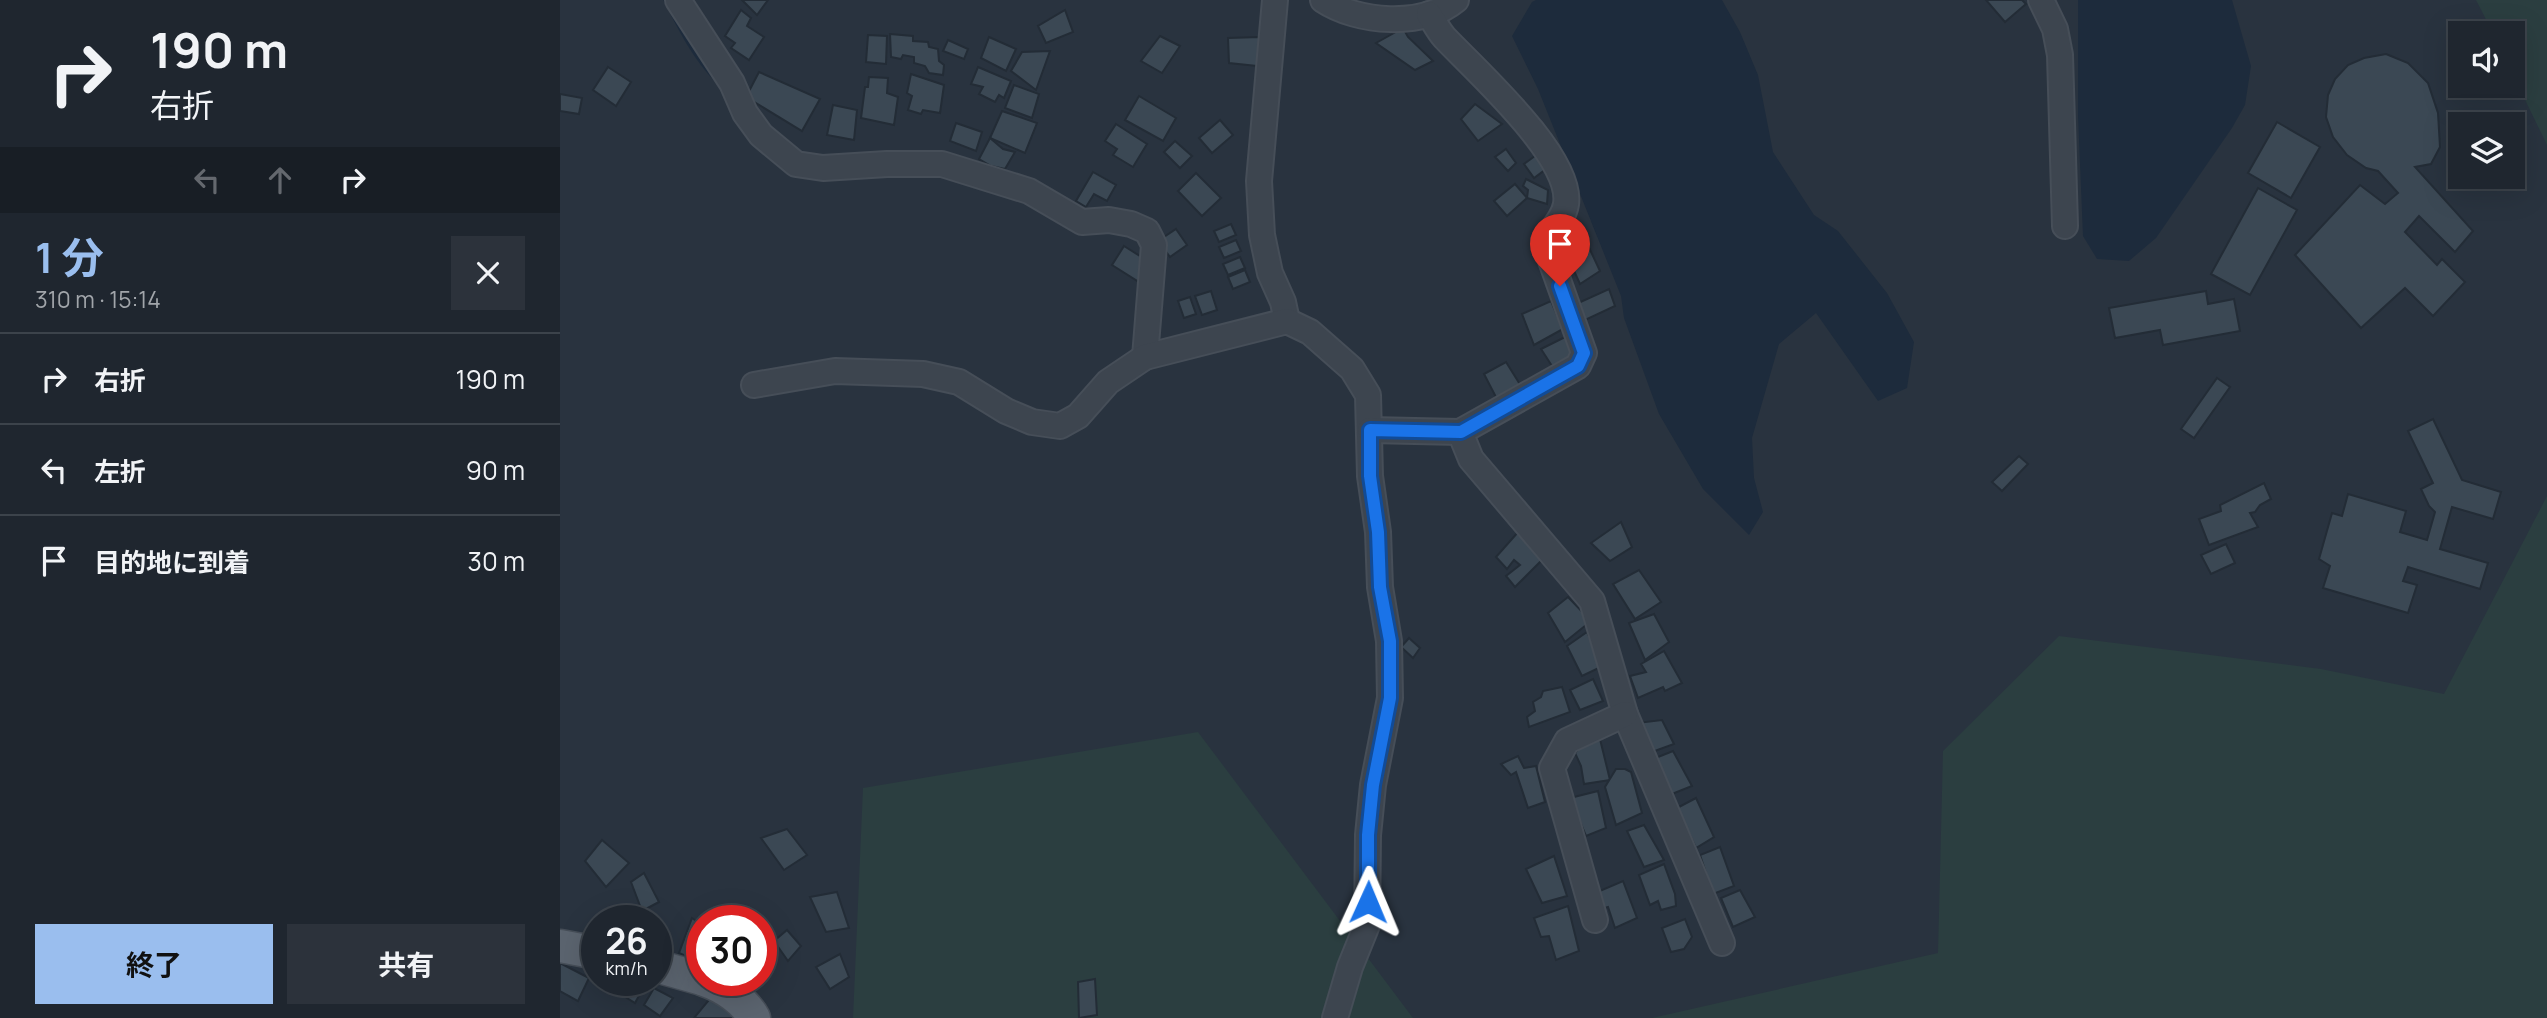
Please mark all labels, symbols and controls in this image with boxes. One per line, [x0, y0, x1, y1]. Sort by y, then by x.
text: 190 m [150, 16, 288, 83]
map controls [2448, 21, 2525, 189]
button: sound [2448, 21, 2525, 98]
icon: right [35, 28, 126, 119]
text: 右折 [150, 83, 214, 127]
button: layers [2448, 112, 2525, 189]
icon: left [188, 161, 226, 199]
icon: ahead [261, 161, 299, 199]
icon: right [334, 161, 372, 199]
pin [1530, 214, 1590, 286]
icon: arrive [1541, 225, 1579, 263]
text: 1 分 [35, 228, 104, 286]
button: close [451, 236, 525, 310]
text: 310 m · 15:14 [35, 283, 161, 315]
icon: right [35, 360, 73, 398]
text: 190 m [456, 361, 525, 397]
text: 右折 [94, 362, 146, 398]
icon: left [35, 451, 73, 489]
text: 90 m [466, 452, 525, 488]
text: 左折 [94, 453, 146, 489]
icon: arrive [35, 542, 73, 580]
text: 30 m [468, 543, 525, 579]
text: 目的地に到着 [94, 544, 250, 580]
position arrow [1331, 865, 1405, 939]
speed limit sign: 30 [686, 905, 777, 996]
text: 26 [605, 917, 648, 965]
button: 終了 [35, 924, 273, 1004]
button: 共有 [287, 924, 525, 1004]
text: km/h [606, 956, 647, 980]

